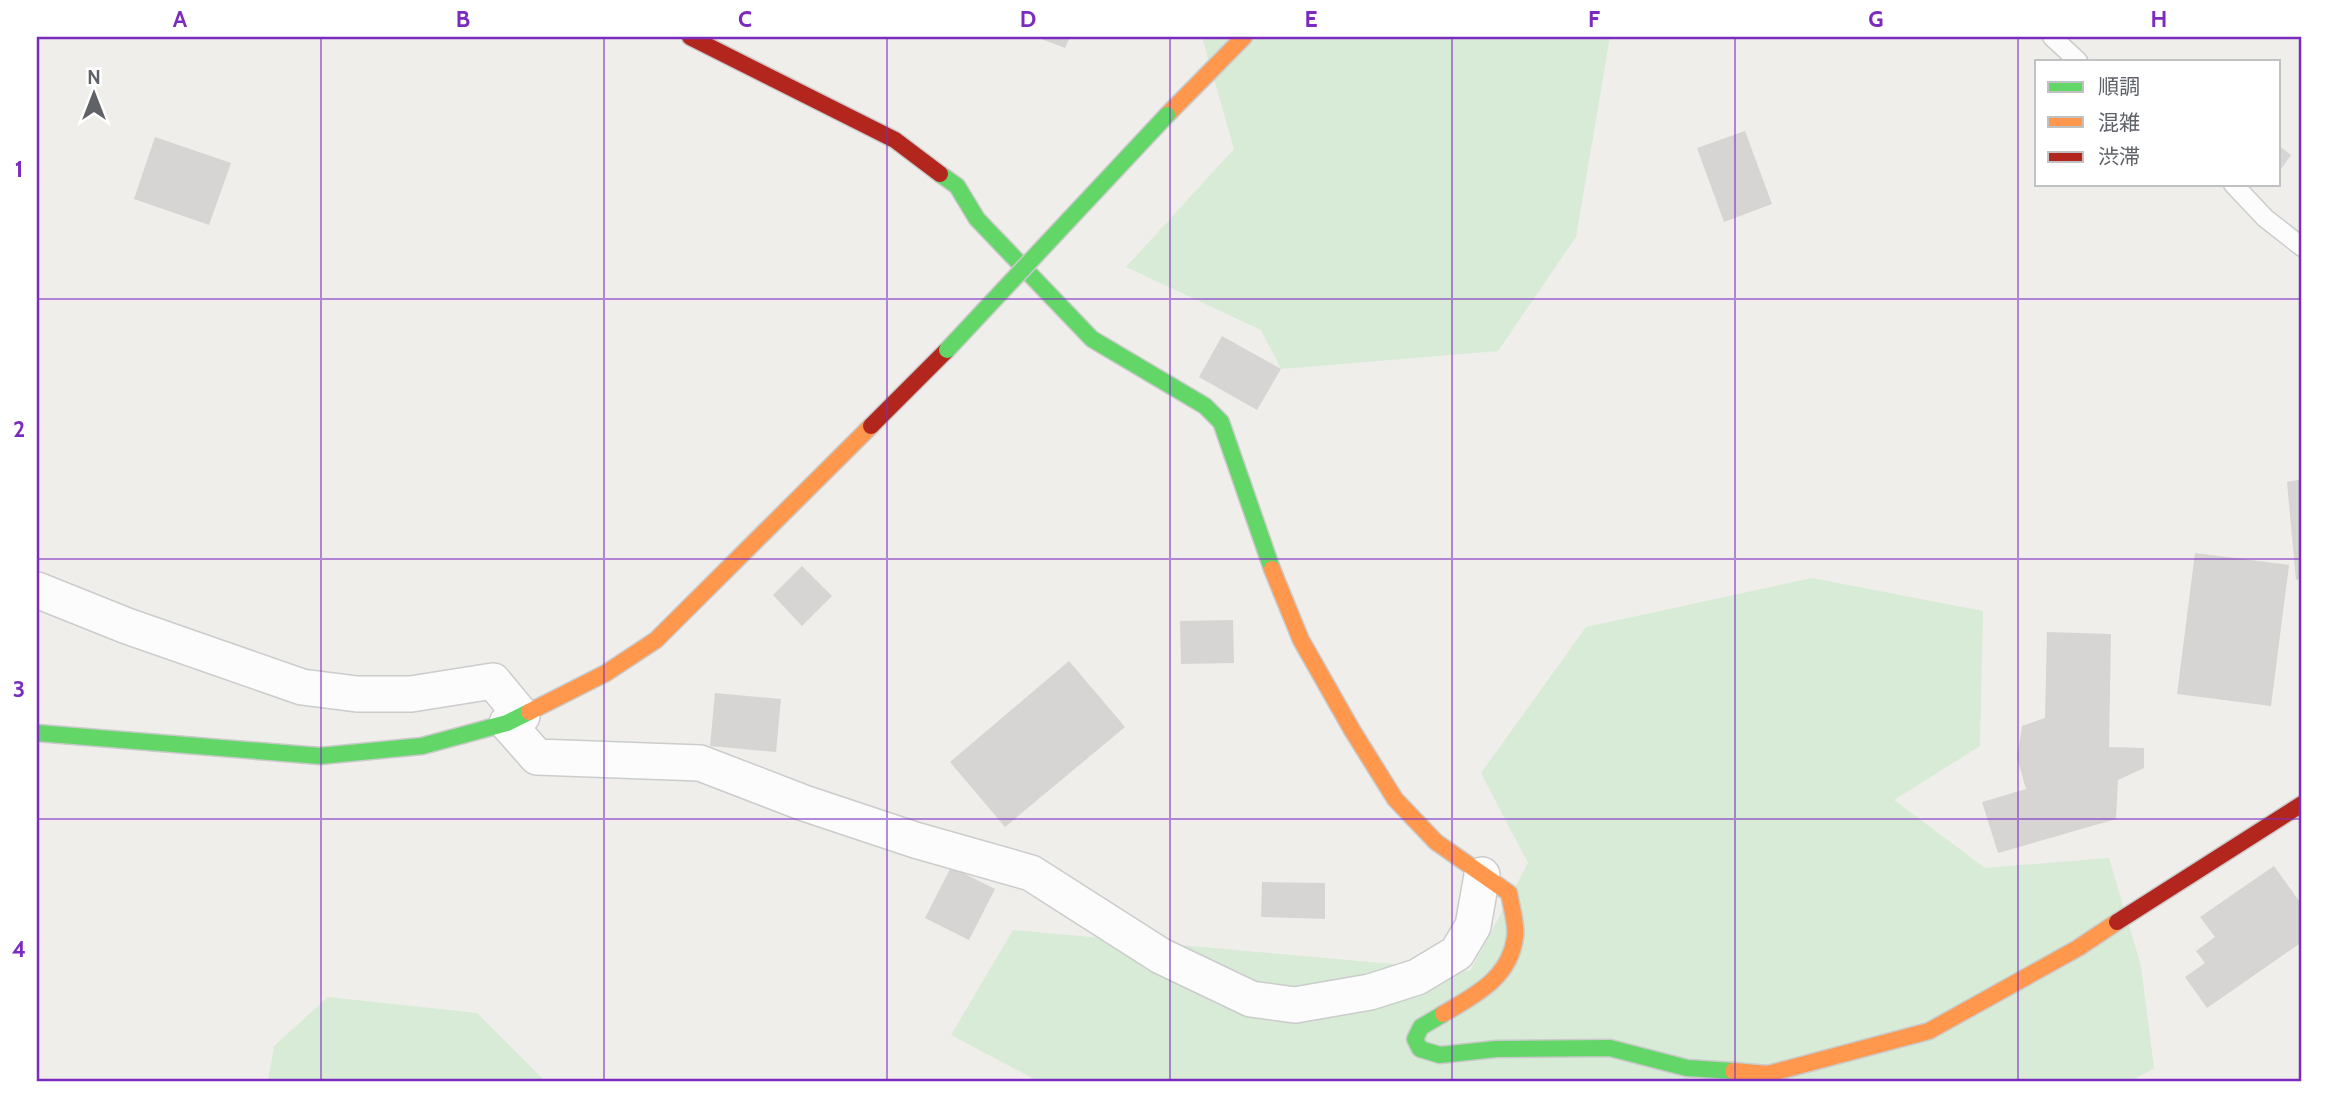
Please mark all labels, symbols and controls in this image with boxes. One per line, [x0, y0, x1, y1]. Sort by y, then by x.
text: A [173, 5, 188, 33]
text: B [456, 5, 470, 33]
text: C [738, 5, 752, 33]
text: D [1020, 5, 1036, 33]
text: E [1304, 5, 1318, 33]
text: F [1588, 5, 1600, 33]
text: G [1868, 5, 1884, 33]
text: H [2151, 5, 2167, 33]
north arrow [60, 60, 130, 130]
legend [2035, 60, 2280, 186]
text: N [87, 66, 101, 89]
text: 順調 [2098, 74, 2140, 99]
text: 混雑 [2098, 110, 2140, 135]
text: 渋滞 [2098, 144, 2140, 169]
text: 1 [15, 155, 23, 183]
text: 2 [13, 415, 25, 443]
text: 3 [13, 675, 25, 703]
text: 4 [12, 935, 26, 963]

